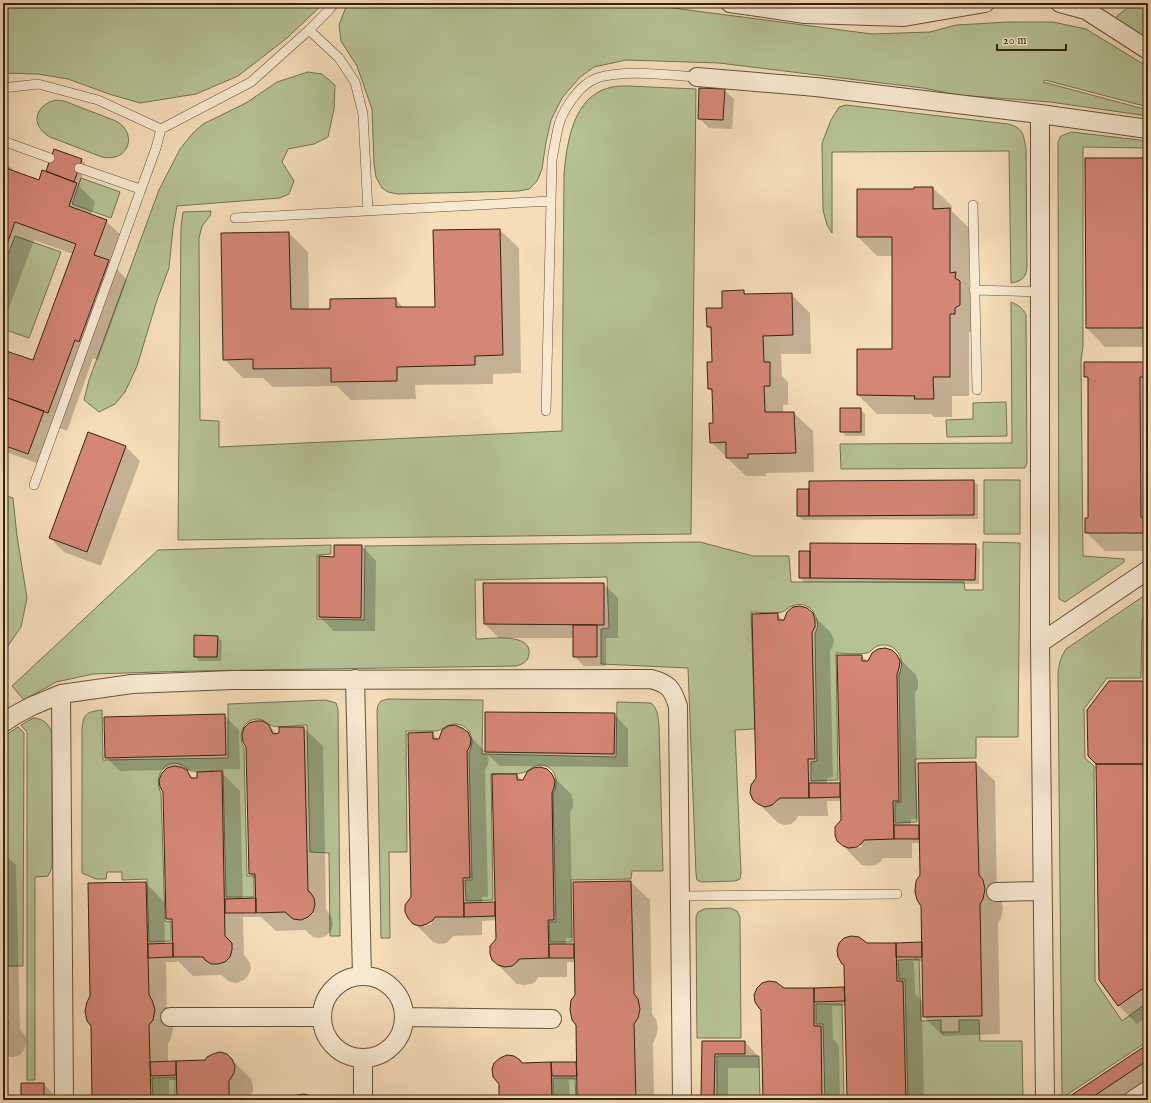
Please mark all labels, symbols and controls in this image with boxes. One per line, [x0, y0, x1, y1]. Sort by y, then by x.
scale bar [997, 26, 1066, 52]
text: 20 m [1003, 33, 1026, 48]

